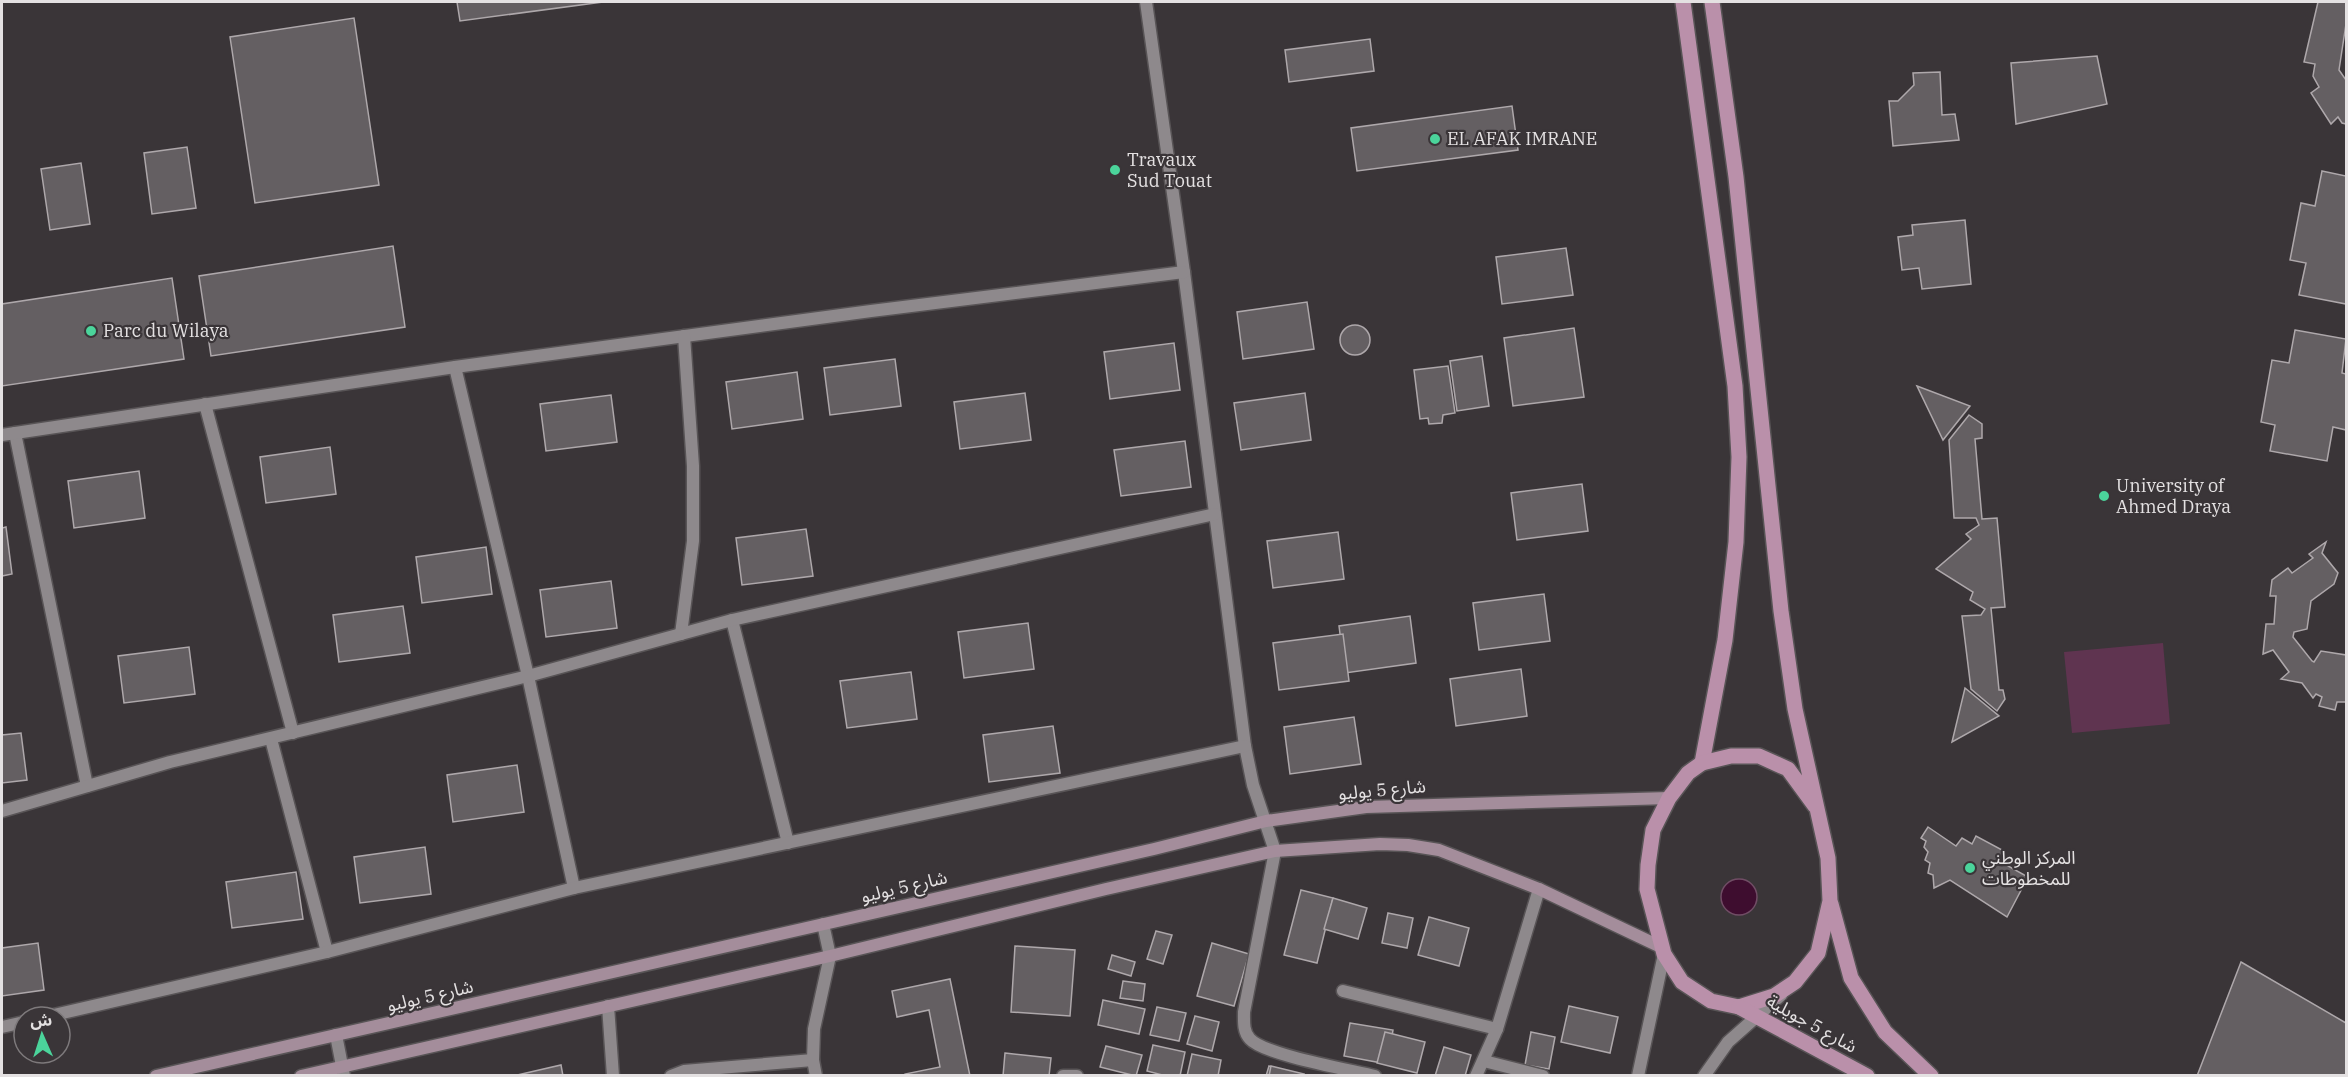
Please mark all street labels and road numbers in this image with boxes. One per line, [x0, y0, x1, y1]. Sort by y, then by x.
street label: شارع 5 يوليو [1337, 774, 1427, 808]
street label: شارع 5 يوليو [858, 865, 950, 911]
street label: شارع 5 يوليو [384, 974, 476, 1020]
street label: شارع 5 جويلية [1762, 989, 1861, 1060]

